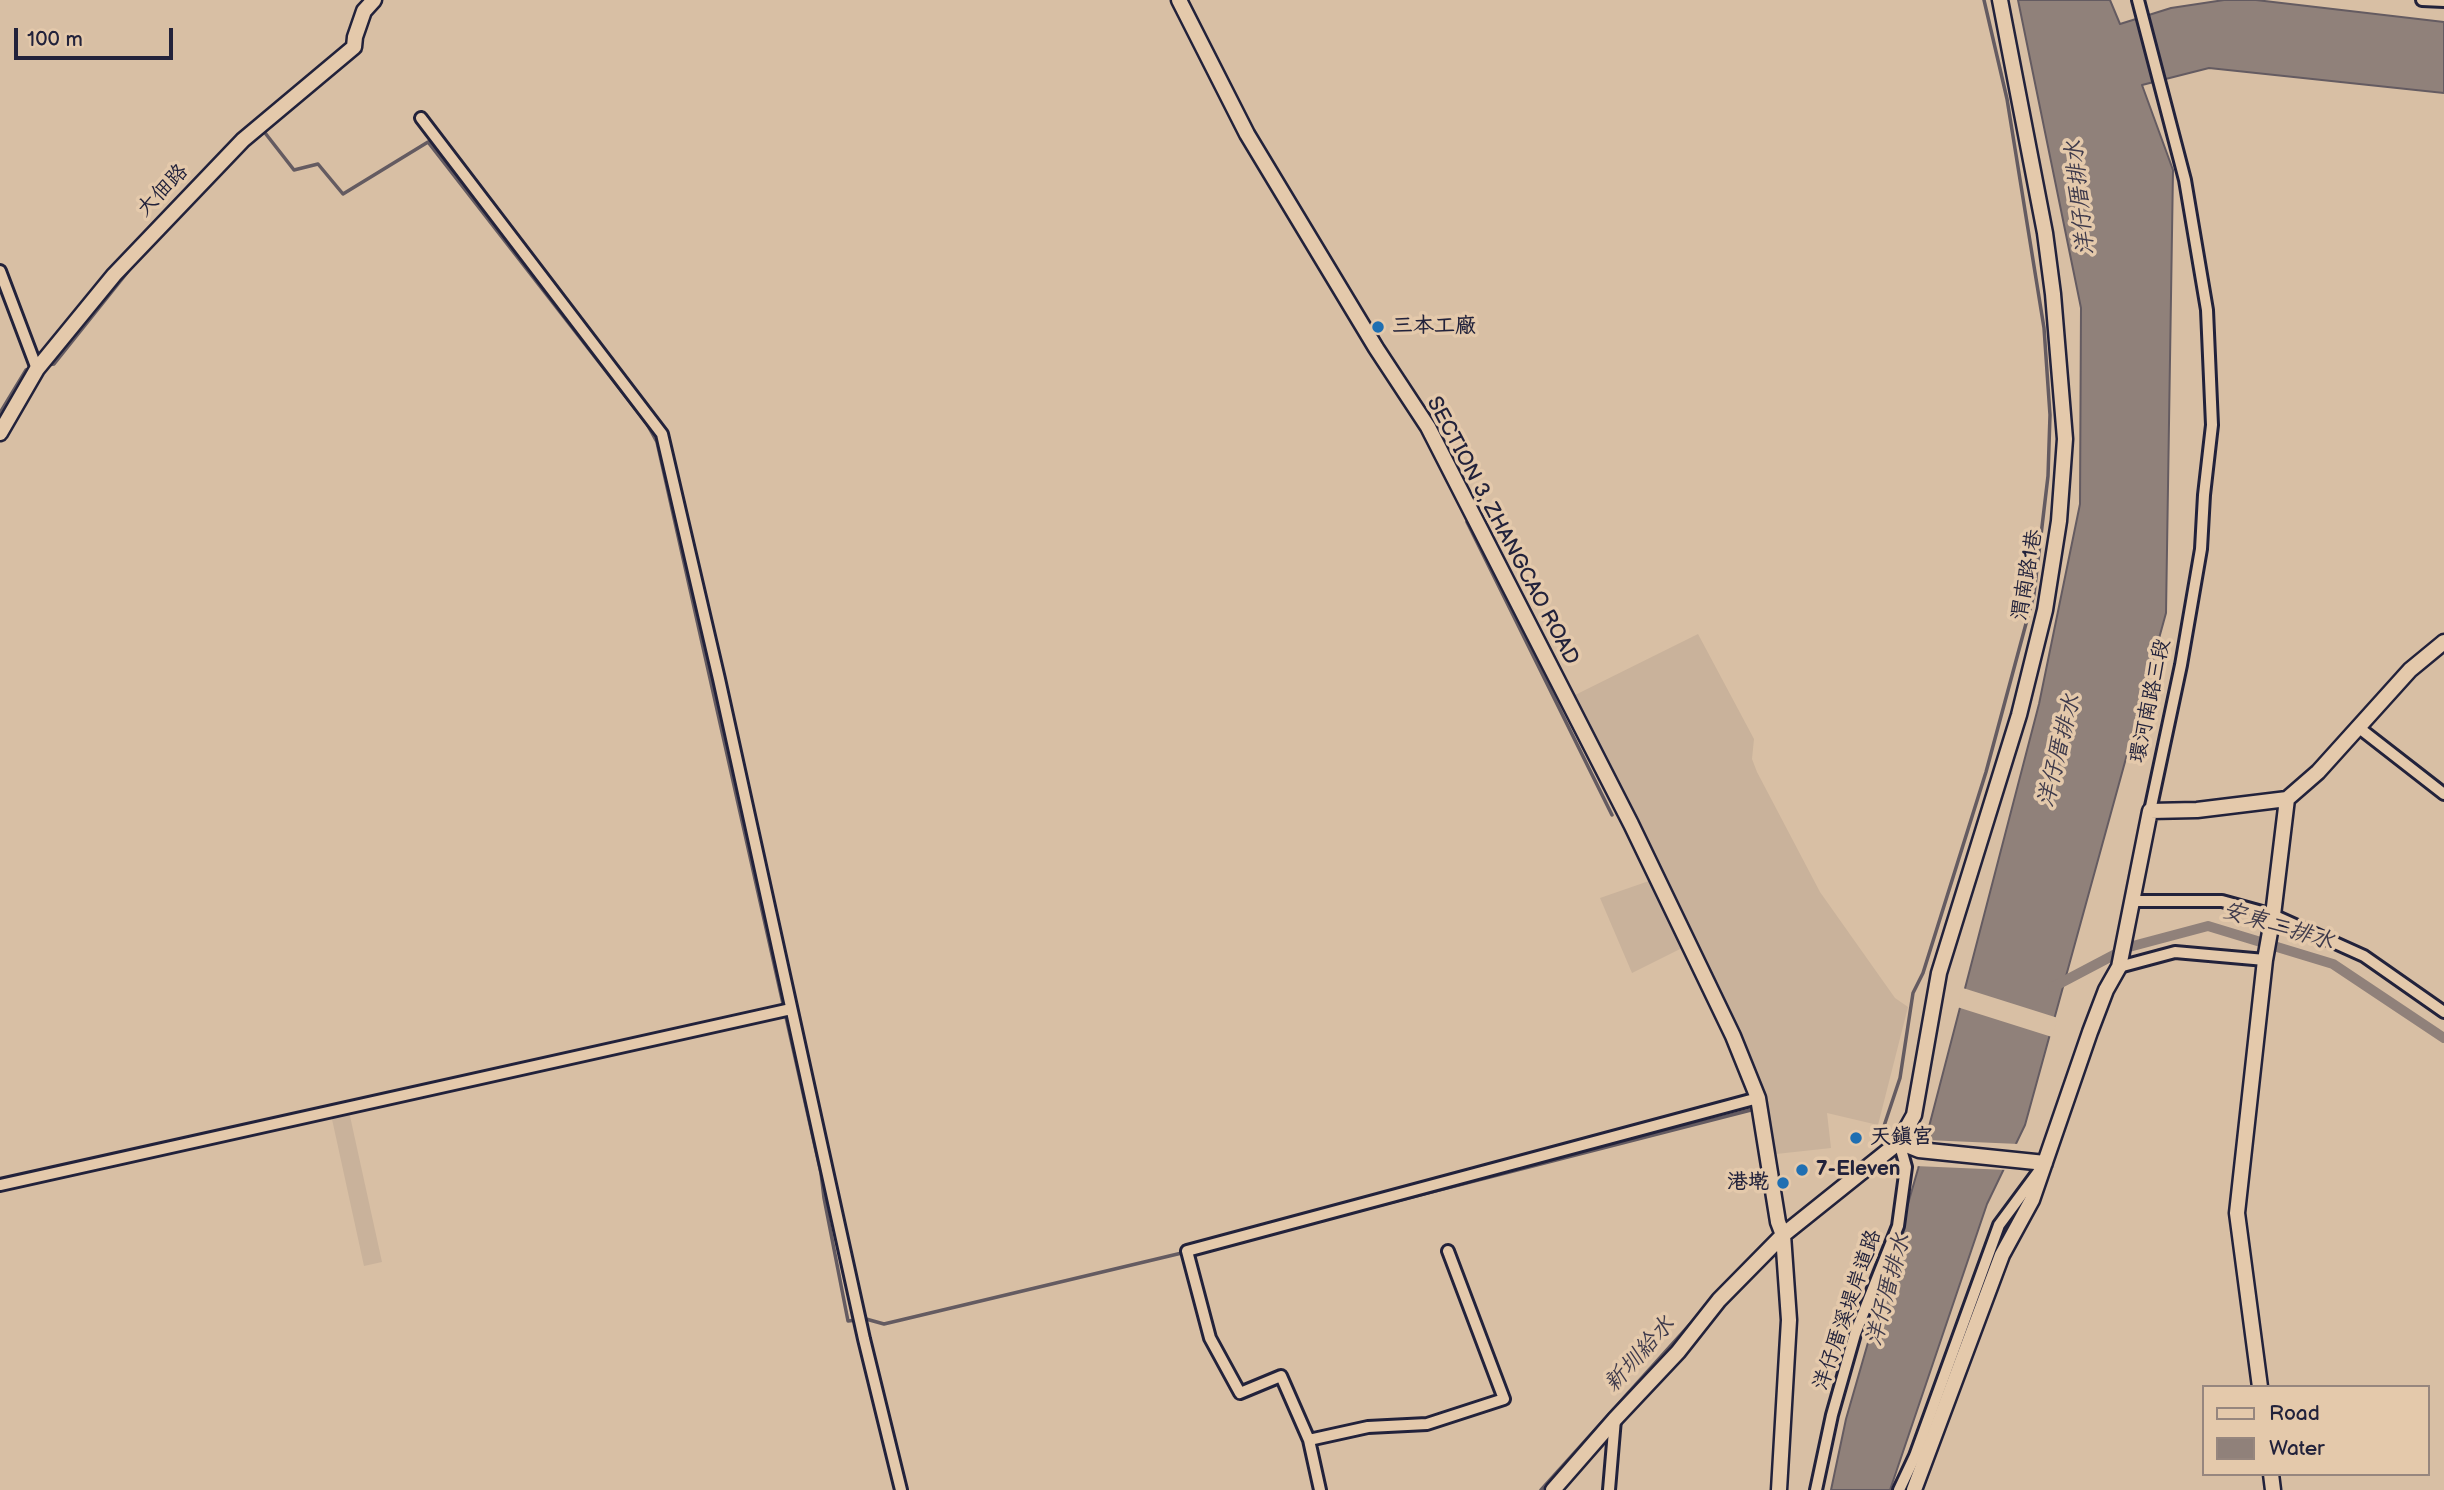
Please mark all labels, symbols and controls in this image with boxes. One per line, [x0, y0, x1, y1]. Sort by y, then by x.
scale bar [18, 14, 177, 58]
text: 100 m [27, 27, 83, 52]
water label: 洋仔厝排水 [2061, 139, 2101, 257]
street label: 大佃路 [132, 160, 194, 222]
place label: 三本工廠 [1392, 314, 1476, 340]
marker: 三本工廠 [1370, 319, 1386, 335]
street label: SECTION 3, ZHANGCAO ROAD [1420, 393, 1584, 669]
street label: 渭南路1巷 [2008, 527, 2048, 623]
street label: 環河南路三段 [2126, 637, 2176, 765]
water label: 洋仔厝排水 [2033, 692, 2087, 810]
water label: 安東二排水 [2219, 897, 2337, 957]
place label: 天鎮宮 [1870, 1125, 1933, 1151]
marker: 天鎮宮 [1848, 1130, 1864, 1146]
place label: 7-Eleven [1816, 1157, 1901, 1183]
marker: 7-Eleven [1794, 1162, 1810, 1178]
place label: 港墘 [1727, 1170, 1769, 1196]
marker: 港墘 [1775, 1175, 1791, 1191]
street label: 洋仔厝溪堤岸道路 [1809, 1226, 1887, 1394]
water label: 洋仔厝排水 [1861, 1231, 1917, 1349]
water label: 新圳給水 [1599, 1312, 1681, 1398]
legend [2202, 1385, 2430, 1476]
text: Road [2269, 1401, 2320, 1426]
text: Water [2269, 1436, 2325, 1461]

